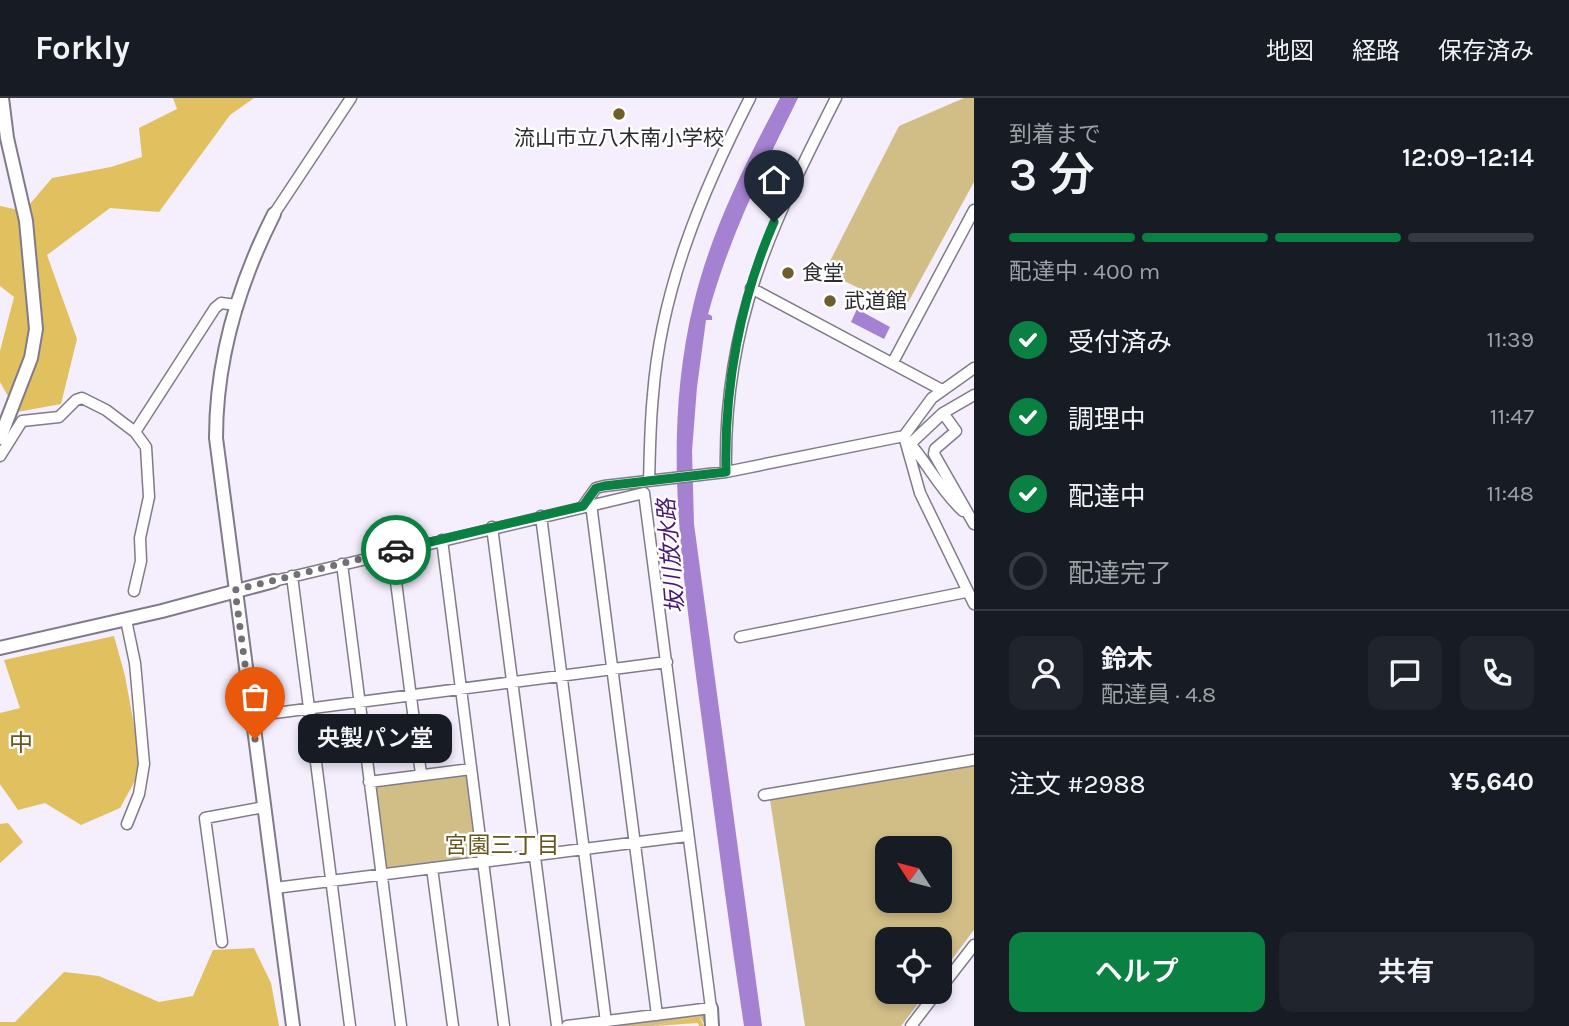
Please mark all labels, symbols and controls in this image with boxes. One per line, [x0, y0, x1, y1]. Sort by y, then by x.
text: Forkly [35, 29, 130, 67]
text: 地図 [1266, 37, 1314, 65]
text: 経路 [1352, 37, 1400, 65]
text: 保存済み [1438, 37, 1534, 65]
marker: 流山市立八木南小学校 [611, 106, 627, 122]
text: 到着まで [1009, 121, 1101, 148]
place label: 流山市立八木南小学校 [514, 126, 724, 150]
text: 12:09–12:14 [1402, 142, 1534, 173]
text: 3 分 [1009, 148, 1095, 202]
pin [744, 150, 804, 222]
icon: home [755, 161, 793, 199]
text: 配達中 · 400 m [1009, 258, 1160, 285]
place label: 食堂 [802, 261, 844, 285]
marker: 食堂 [780, 265, 796, 281]
place label: 武道館 [844, 289, 907, 313]
marker: 武道館 [822, 293, 838, 309]
icon: check [1009, 321, 1047, 359]
text: 11:39 [1487, 326, 1534, 353]
text: 受付済み [1068, 327, 1172, 358]
icon: check [1009, 398, 1047, 436]
text: 11:47 [1490, 403, 1534, 430]
text: 調理中 [1068, 404, 1146, 435]
icon: check [1009, 475, 1047, 513]
text: 11:48 [1487, 480, 1534, 507]
text: 配達中 [1068, 481, 1146, 512]
water label: 坂川放水路 [652, 496, 689, 614]
courier [361, 515, 431, 585]
icon: car [377, 531, 415, 569]
text: 配達完了 [1068, 558, 1172, 589]
button: person [1009, 636, 1083, 710]
button: chat [1368, 636, 1442, 710]
button: phone [1460, 636, 1534, 710]
text: 鈴木 [1101, 644, 1153, 675]
pin [225, 667, 285, 739]
icon: bag [236, 678, 274, 716]
text: 配達員 · 4.8 [1101, 681, 1216, 708]
callout: 央製パン堂 [297, 714, 451, 764]
text: 央製パン堂 [317, 725, 433, 752]
district label: 中 [9, 729, 33, 757]
text: ¥5,640 [1449, 766, 1534, 797]
text: 注文 #2988 [1009, 769, 1146, 800]
district label: 宮園三丁目 [445, 832, 560, 859]
north arrow [875, 836, 952, 914]
map controls [875, 836, 952, 1004]
button: locate [875, 927, 952, 1004]
button: ヘルプ [1009, 932, 1265, 1012]
button: 共有 [1279, 932, 1534, 1012]

